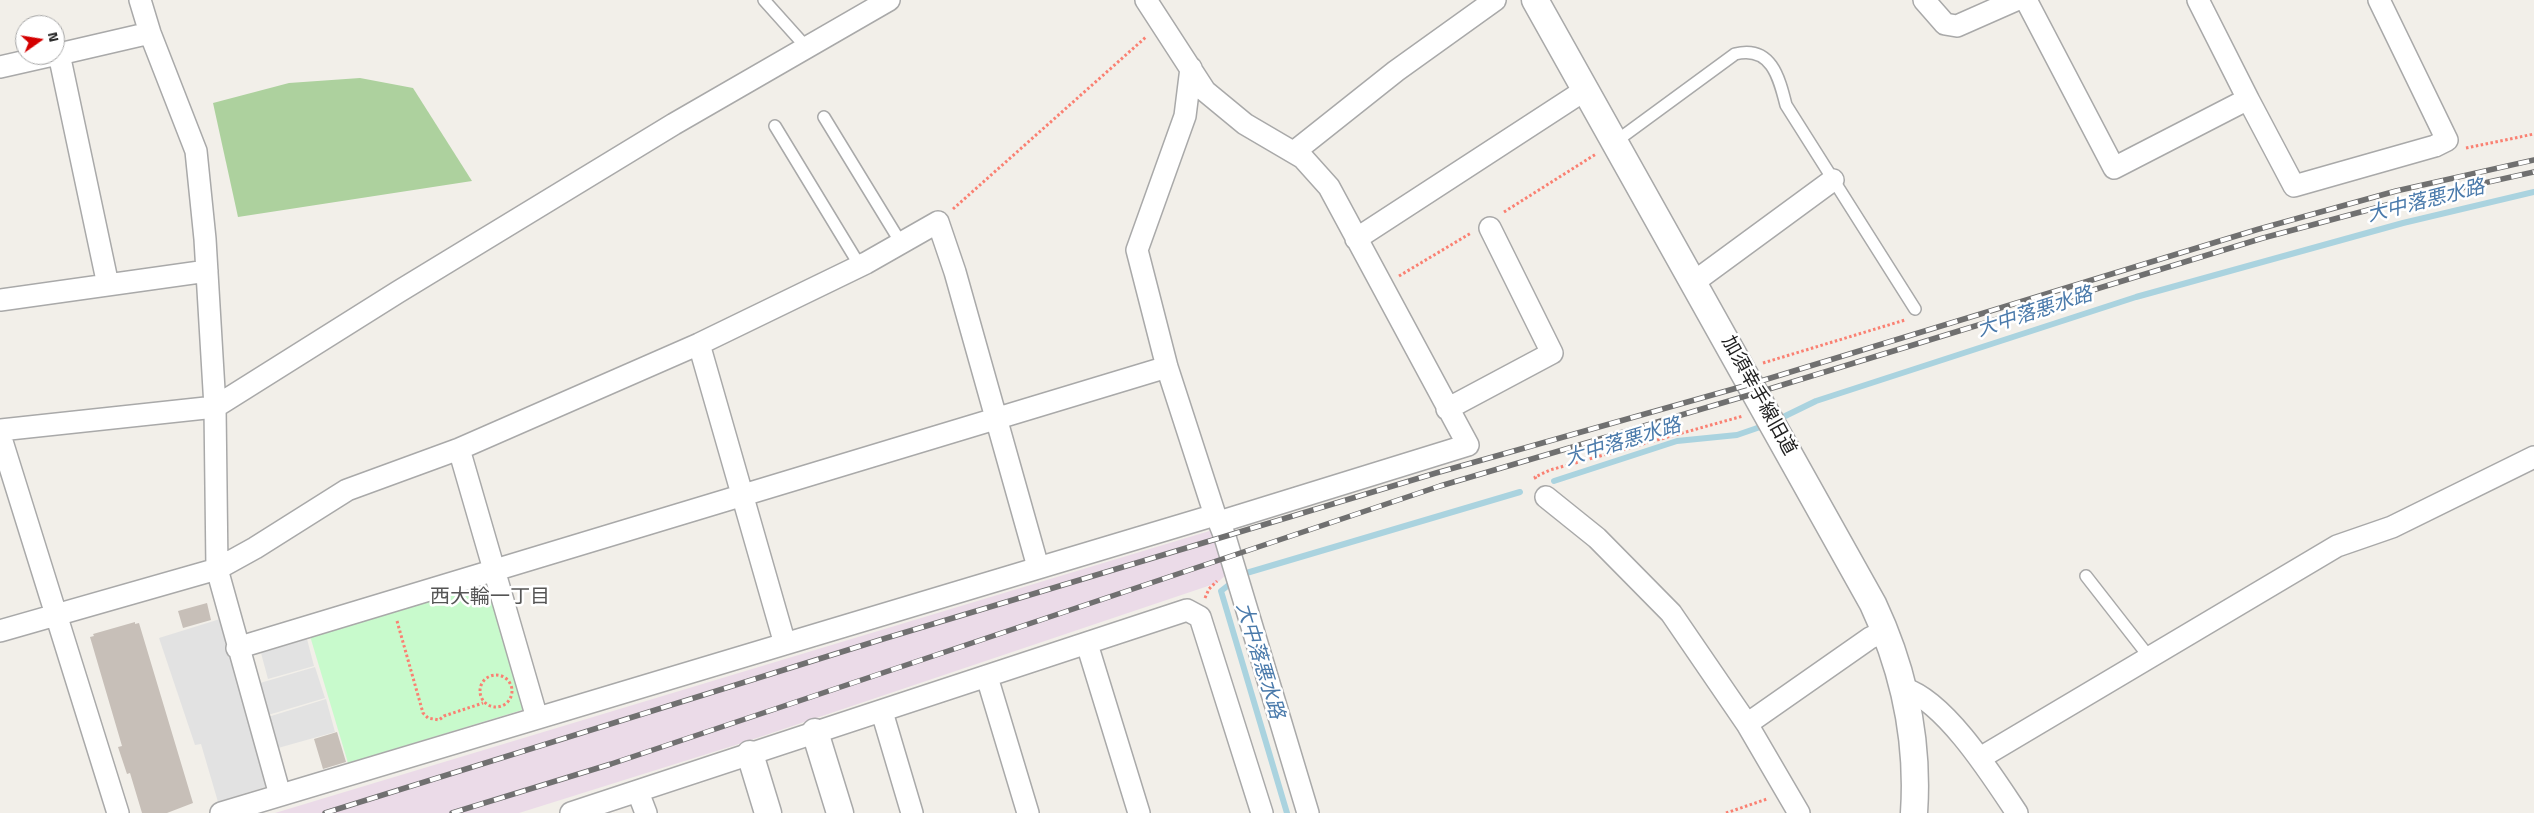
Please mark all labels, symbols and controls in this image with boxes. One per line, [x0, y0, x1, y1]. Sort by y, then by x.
north arrow [15, 15, 65, 65]
text: N [43, 30, 65, 44]
water label: 大中落悪水路 [2365, 176, 2487, 228]
water label: 大中落悪水路 [1974, 283, 2096, 343]
street label: 加須幸手線旧道 [1716, 332, 1800, 460]
water label: 大中落悪水路 [1562, 414, 1684, 472]
district label: 西大輪一丁目 [430, 586, 550, 610]
water label: 大中落悪水路 [1230, 600, 1288, 722]

